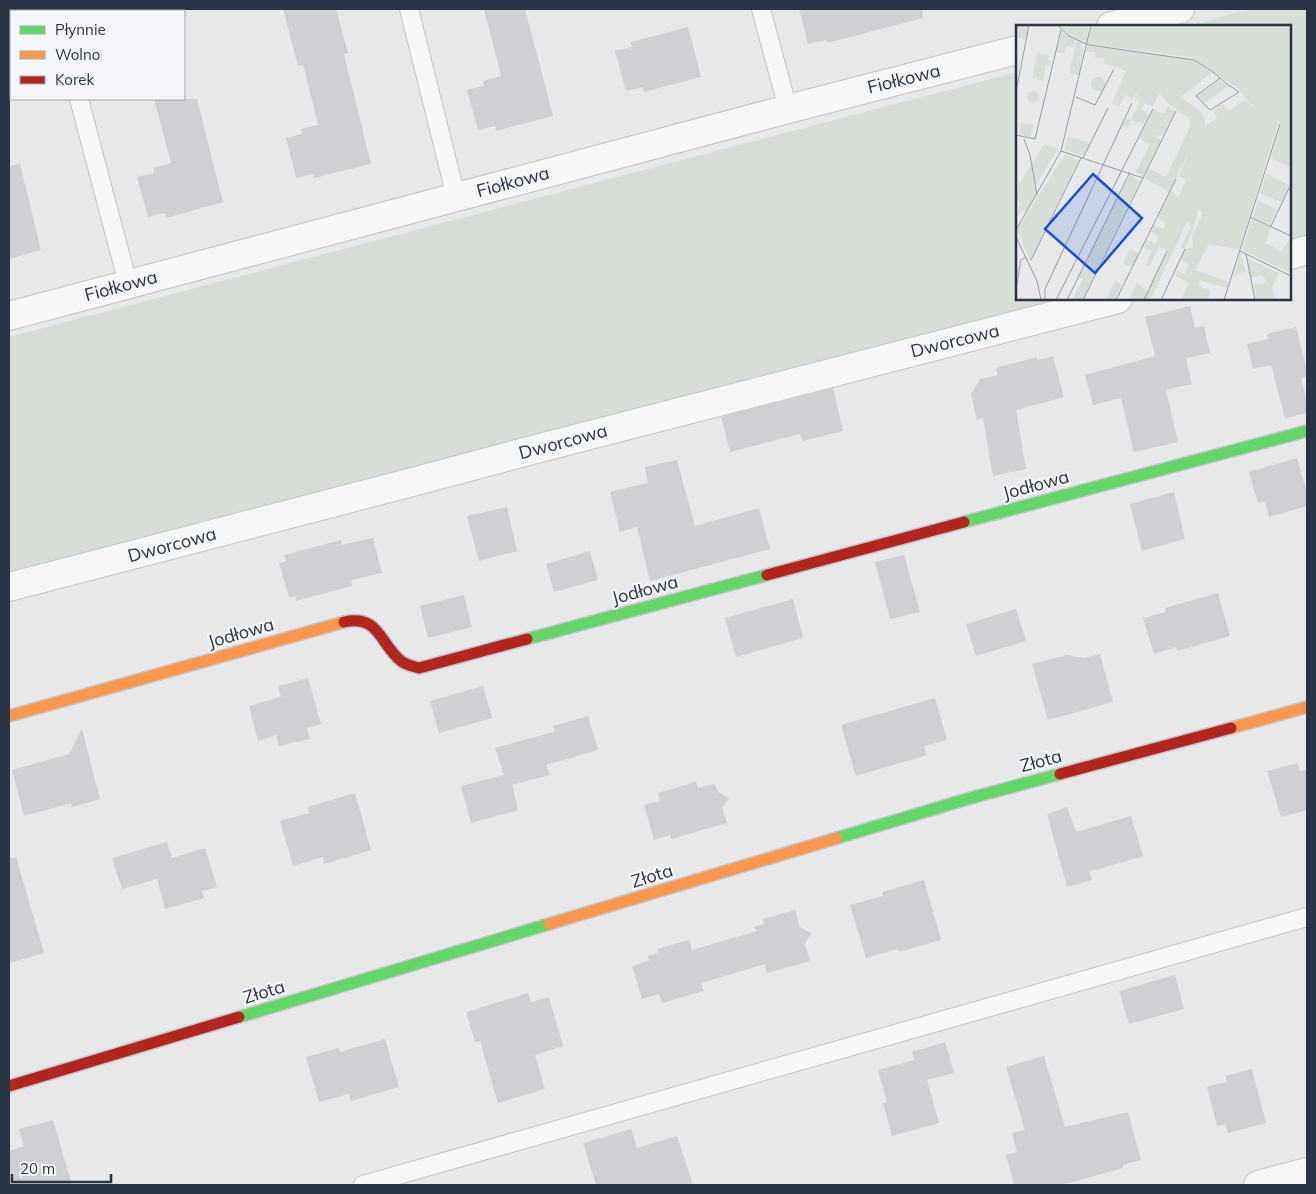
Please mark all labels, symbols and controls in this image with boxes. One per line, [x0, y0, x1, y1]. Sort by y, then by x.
legend [10, 10, 185, 100]
text: Płynnie [55, 20, 106, 39]
inset map [1016, 25, 1291, 300]
text: Wolno [55, 45, 100, 64]
street label: Fiołkowa [865, 58, 943, 99]
text: Korek [55, 70, 94, 89]
street label: Fiołkowa [474, 161, 552, 202]
street label: Fiołkowa [82, 265, 160, 306]
street label: Dworcowa [908, 318, 1002, 363]
street label: Dworcowa [516, 419, 610, 464]
street label: Jodłowa [1000, 465, 1072, 504]
street label: Dworcowa [125, 522, 219, 567]
street label: Jodłowa [609, 570, 681, 609]
street label: Jodłowa [205, 612, 277, 653]
street label: Złota [1017, 744, 1064, 777]
street label: Złota [628, 858, 675, 893]
street label: Złota [240, 974, 287, 1009]
scale bar [12, 1152, 111, 1184]
text: 20 m [20, 1159, 55, 1178]

